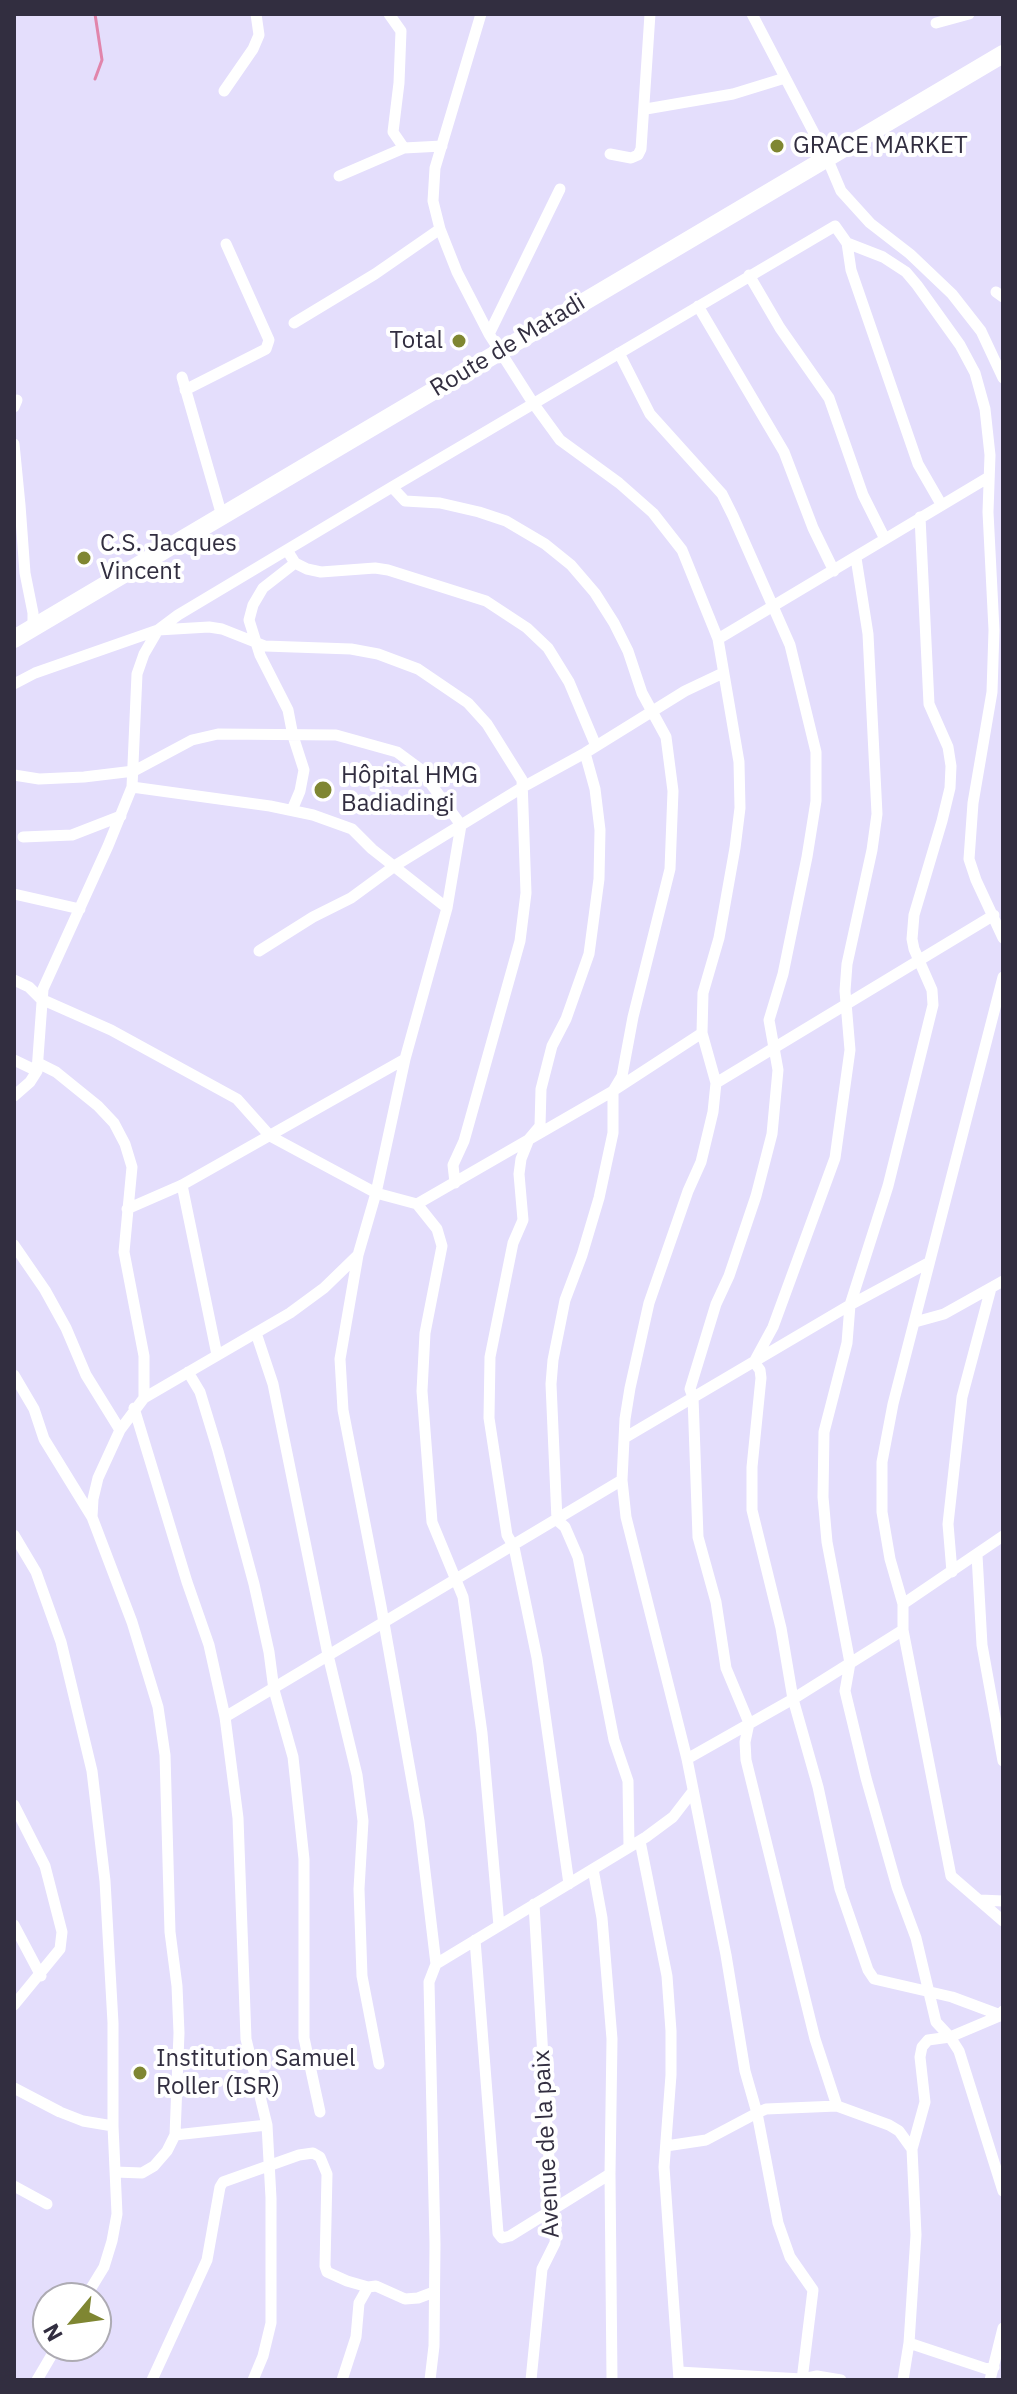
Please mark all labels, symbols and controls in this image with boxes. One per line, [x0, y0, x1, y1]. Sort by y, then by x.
place label: GRACE MARKET [793, 132, 968, 160]
marker: GRACE MARKET [768, 137, 786, 155]
street label: Route de Matadi [425, 288, 591, 404]
place label: Total [390, 327, 443, 355]
marker: Total [450, 332, 468, 350]
place label: C.S. Jacques Vincent [100, 530, 237, 586]
marker: C.S. Jacques Vincent [75, 549, 93, 567]
place label: Hôpital HMG Badiadingi [341, 762, 478, 818]
marker: Hôpital HMG Badiadingi [312, 779, 334, 801]
place label: Institution Samuel Roller (ISR) [156, 2045, 355, 2101]
street label: Avenue de la paix [528, 2049, 566, 2239]
marker: Institution Samuel Roller (ISR) [131, 2064, 149, 2082]
north arrow [32, 2282, 112, 2362]
text: N [36, 2319, 69, 2347]

